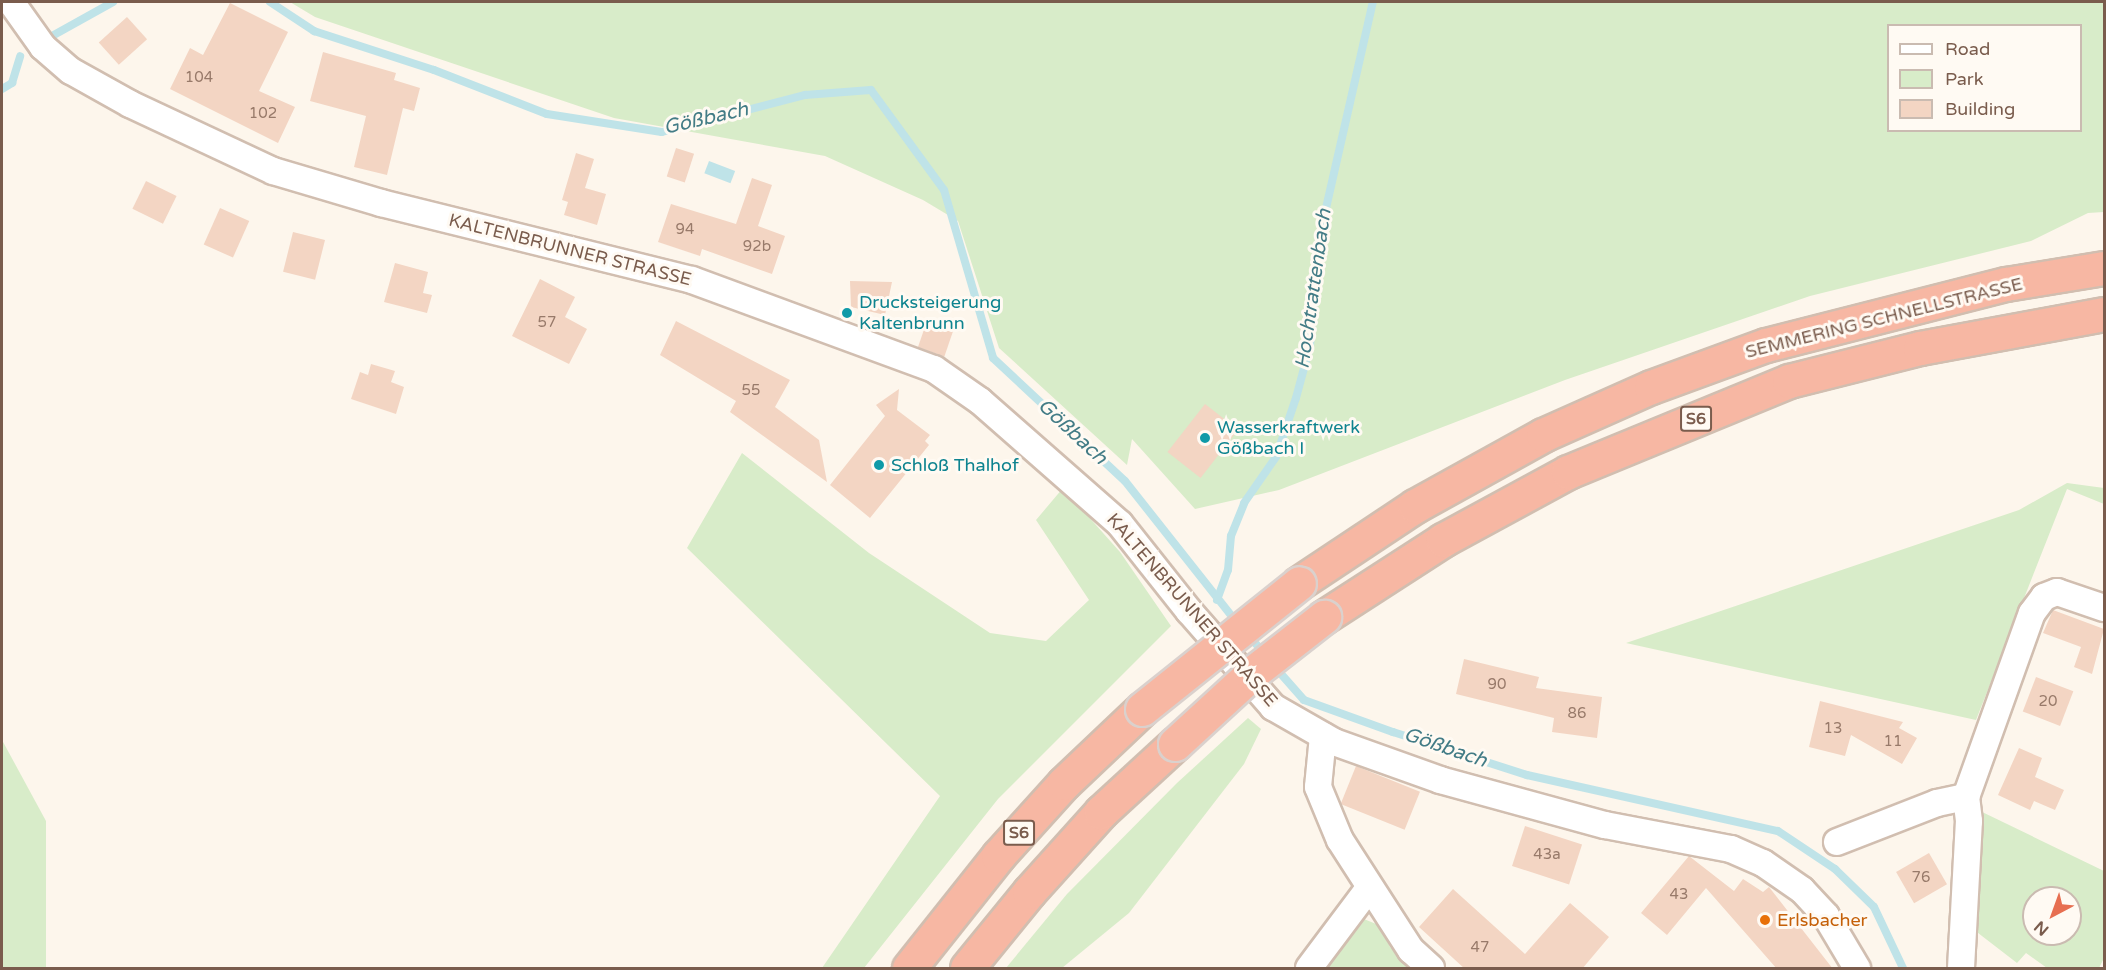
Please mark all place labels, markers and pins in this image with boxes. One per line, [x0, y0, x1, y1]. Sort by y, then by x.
place label: Drucksteigerung Kaltenbrunn [859, 292, 1001, 334]
marker: Drucksteigerung Kaltenbrunn [840, 306, 854, 320]
place label: Wasserkraftwerk Gößbach I [1217, 417, 1360, 460]
marker: Wasserkraftwerk Gößbach I [1198, 431, 1212, 445]
place label: Schloß Thalhof [891, 454, 1019, 476]
marker: Schloß Thalhof [872, 458, 886, 472]
place label: Erlsbacher [1777, 909, 1867, 931]
marker: Erlsbacher [1758, 913, 1772, 927]

